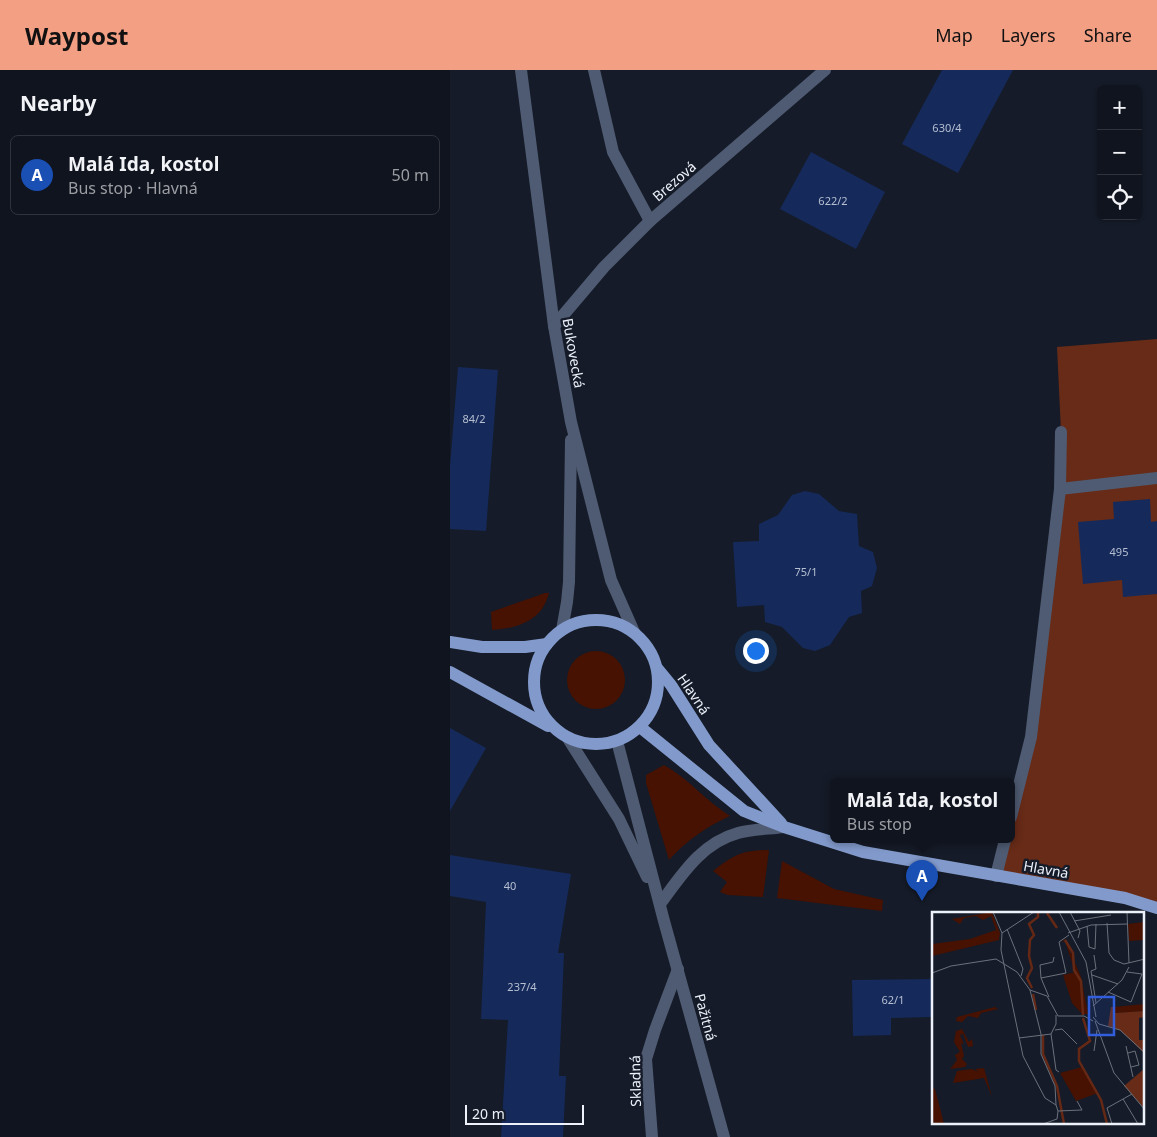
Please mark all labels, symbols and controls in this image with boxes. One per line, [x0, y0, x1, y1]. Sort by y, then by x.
text: Waypost [25, 19, 128, 52]
text: Map [935, 23, 973, 47]
text: Layers [1001, 23, 1056, 47]
text: Share [1084, 23, 1132, 47]
map controls [1097, 85, 1142, 220]
button: + [1097, 85, 1142, 130]
text: Nearby [20, 89, 96, 117]
house number: 630/4 [932, 120, 962, 135]
button: − [1097, 130, 1142, 175]
text: Malá Ida, kostol [68, 151, 219, 177]
street label: Brezová [648, 157, 700, 205]
text: A [31, 164, 43, 186]
text: 50 m [392, 164, 429, 186]
button: locate [1097, 175, 1142, 220]
text: Bus stop · Hlavná [68, 177, 198, 199]
house number: 622/2 [818, 193, 848, 208]
street label: Bukovecká [559, 317, 589, 389]
house number: 84/2 [463, 411, 485, 426]
house number: 495 [1110, 544, 1128, 559]
house number: 75/1 [795, 564, 817, 579]
your location [743, 638, 769, 664]
street label: Hlavná [673, 670, 715, 718]
popup [830, 778, 1015, 843]
text: Malá Ida, kostol [847, 787, 998, 813]
text: Bus stop [847, 813, 912, 835]
street label: Hlavná [1022, 856, 1070, 882]
pin: A [906, 860, 938, 901]
house number: 40 [504, 878, 516, 893]
inset map [932, 912, 1144, 1124]
house number: 237/4 [507, 979, 537, 994]
street label: Pažitná [691, 991, 721, 1043]
house number: 62/1 [882, 992, 904, 1007]
street label: Skladná [625, 1055, 645, 1107]
scale bar [465, 1102, 584, 1125]
text: 20 m [472, 1104, 505, 1123]

